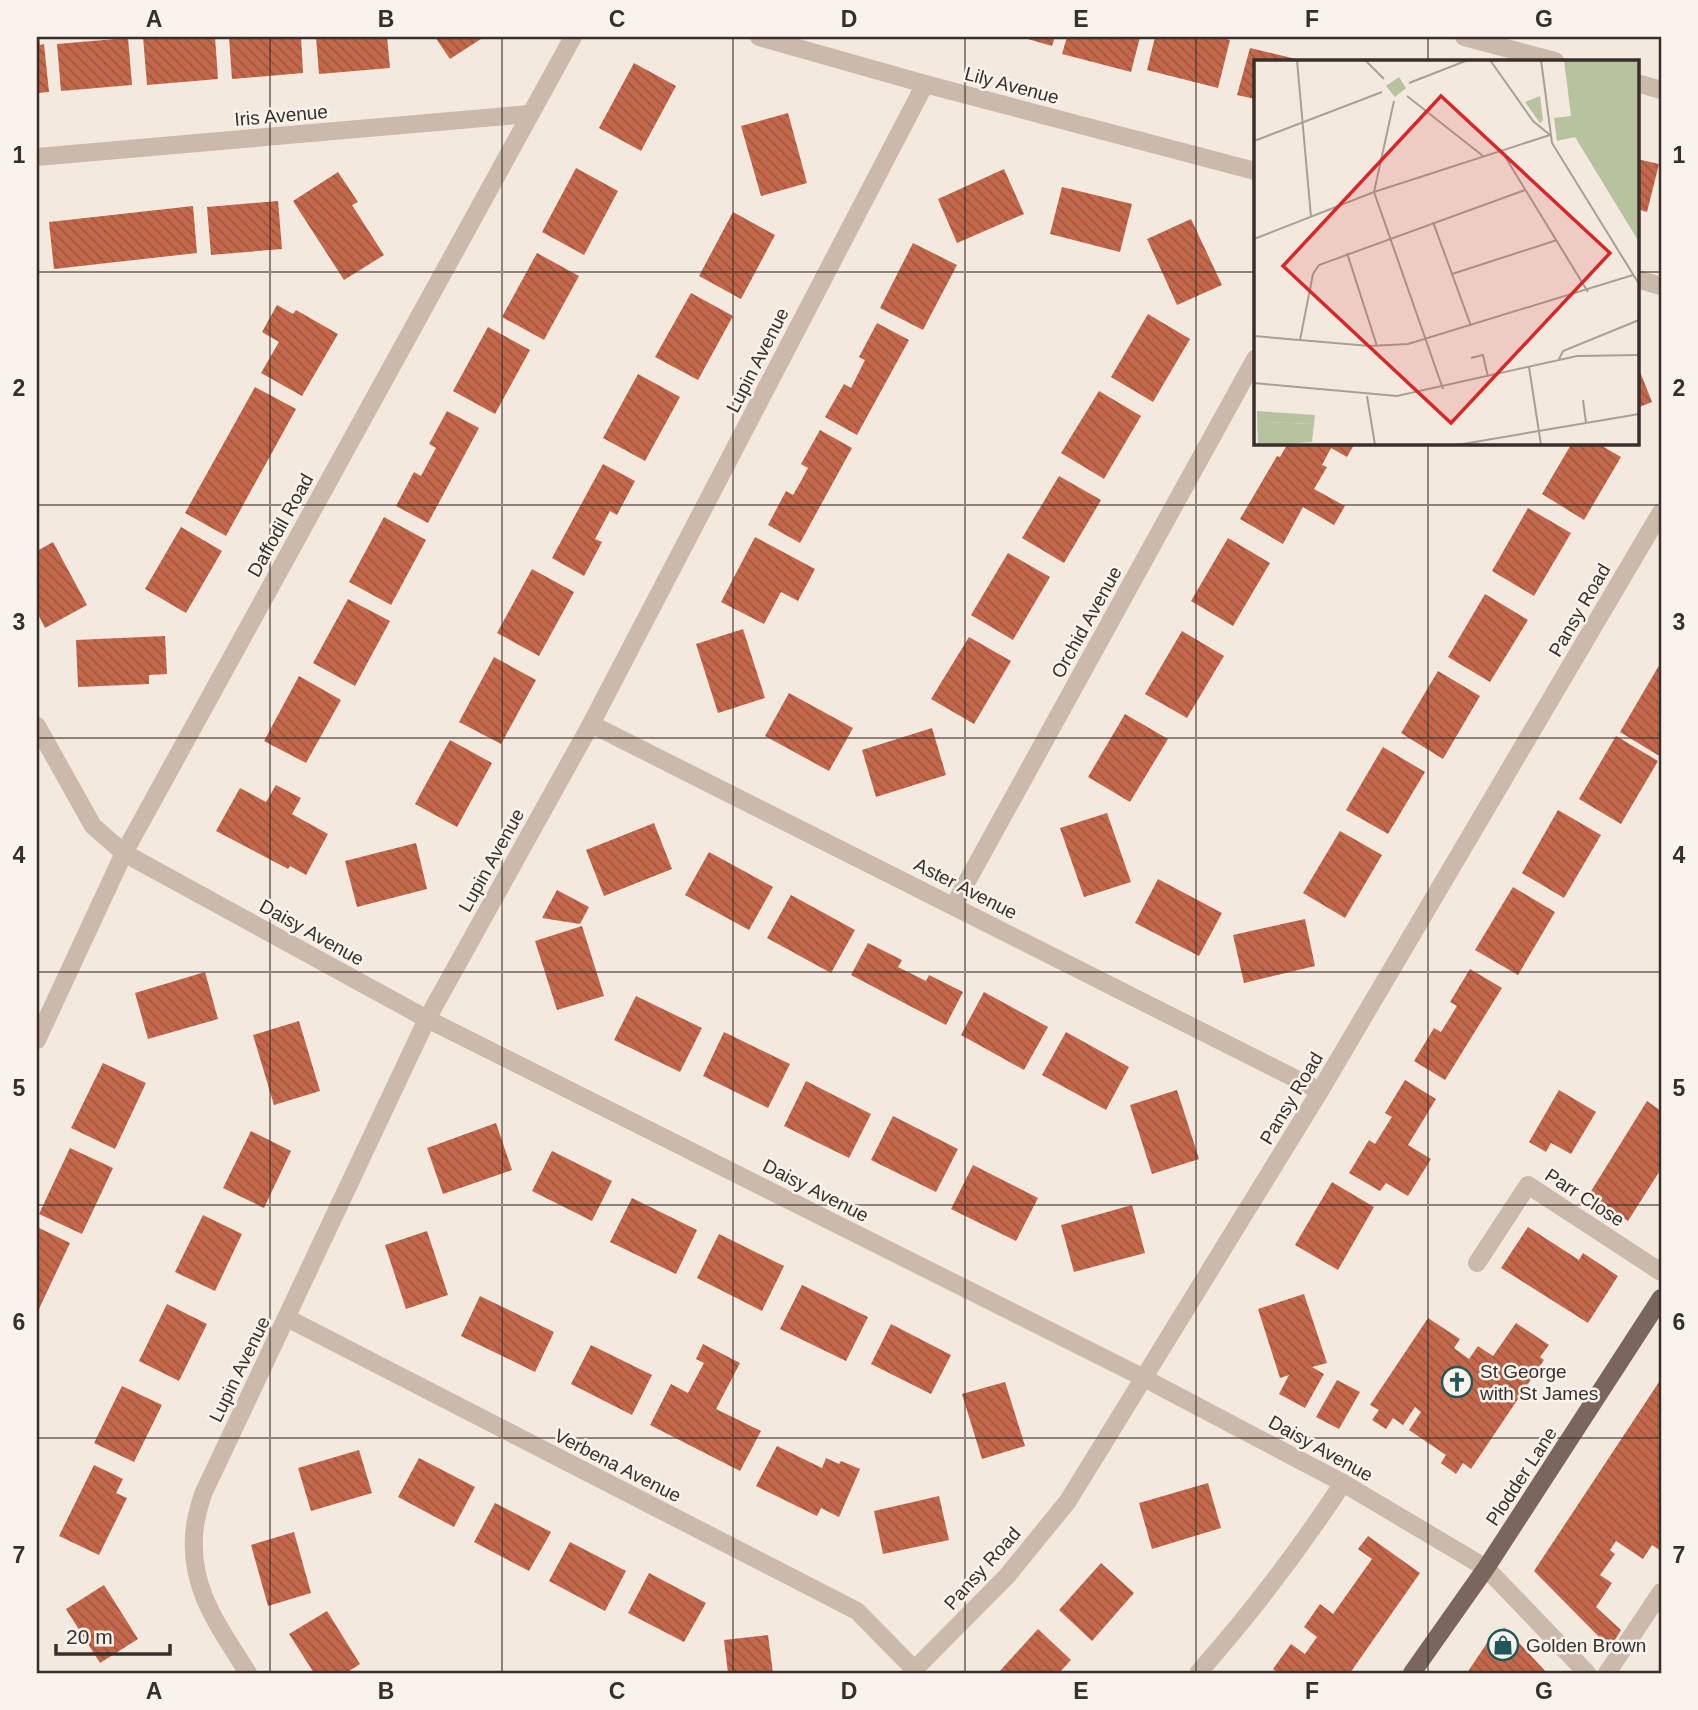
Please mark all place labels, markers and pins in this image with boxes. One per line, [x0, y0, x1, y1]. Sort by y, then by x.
place label: St George with St James [1479, 1361, 1598, 1404]
church icon: St George with St James [1440, 1365, 1474, 1399]
shop icon: Golden Brown [1486, 1628, 1520, 1662]
place label: Golden Brown [1526, 1635, 1646, 1656]

